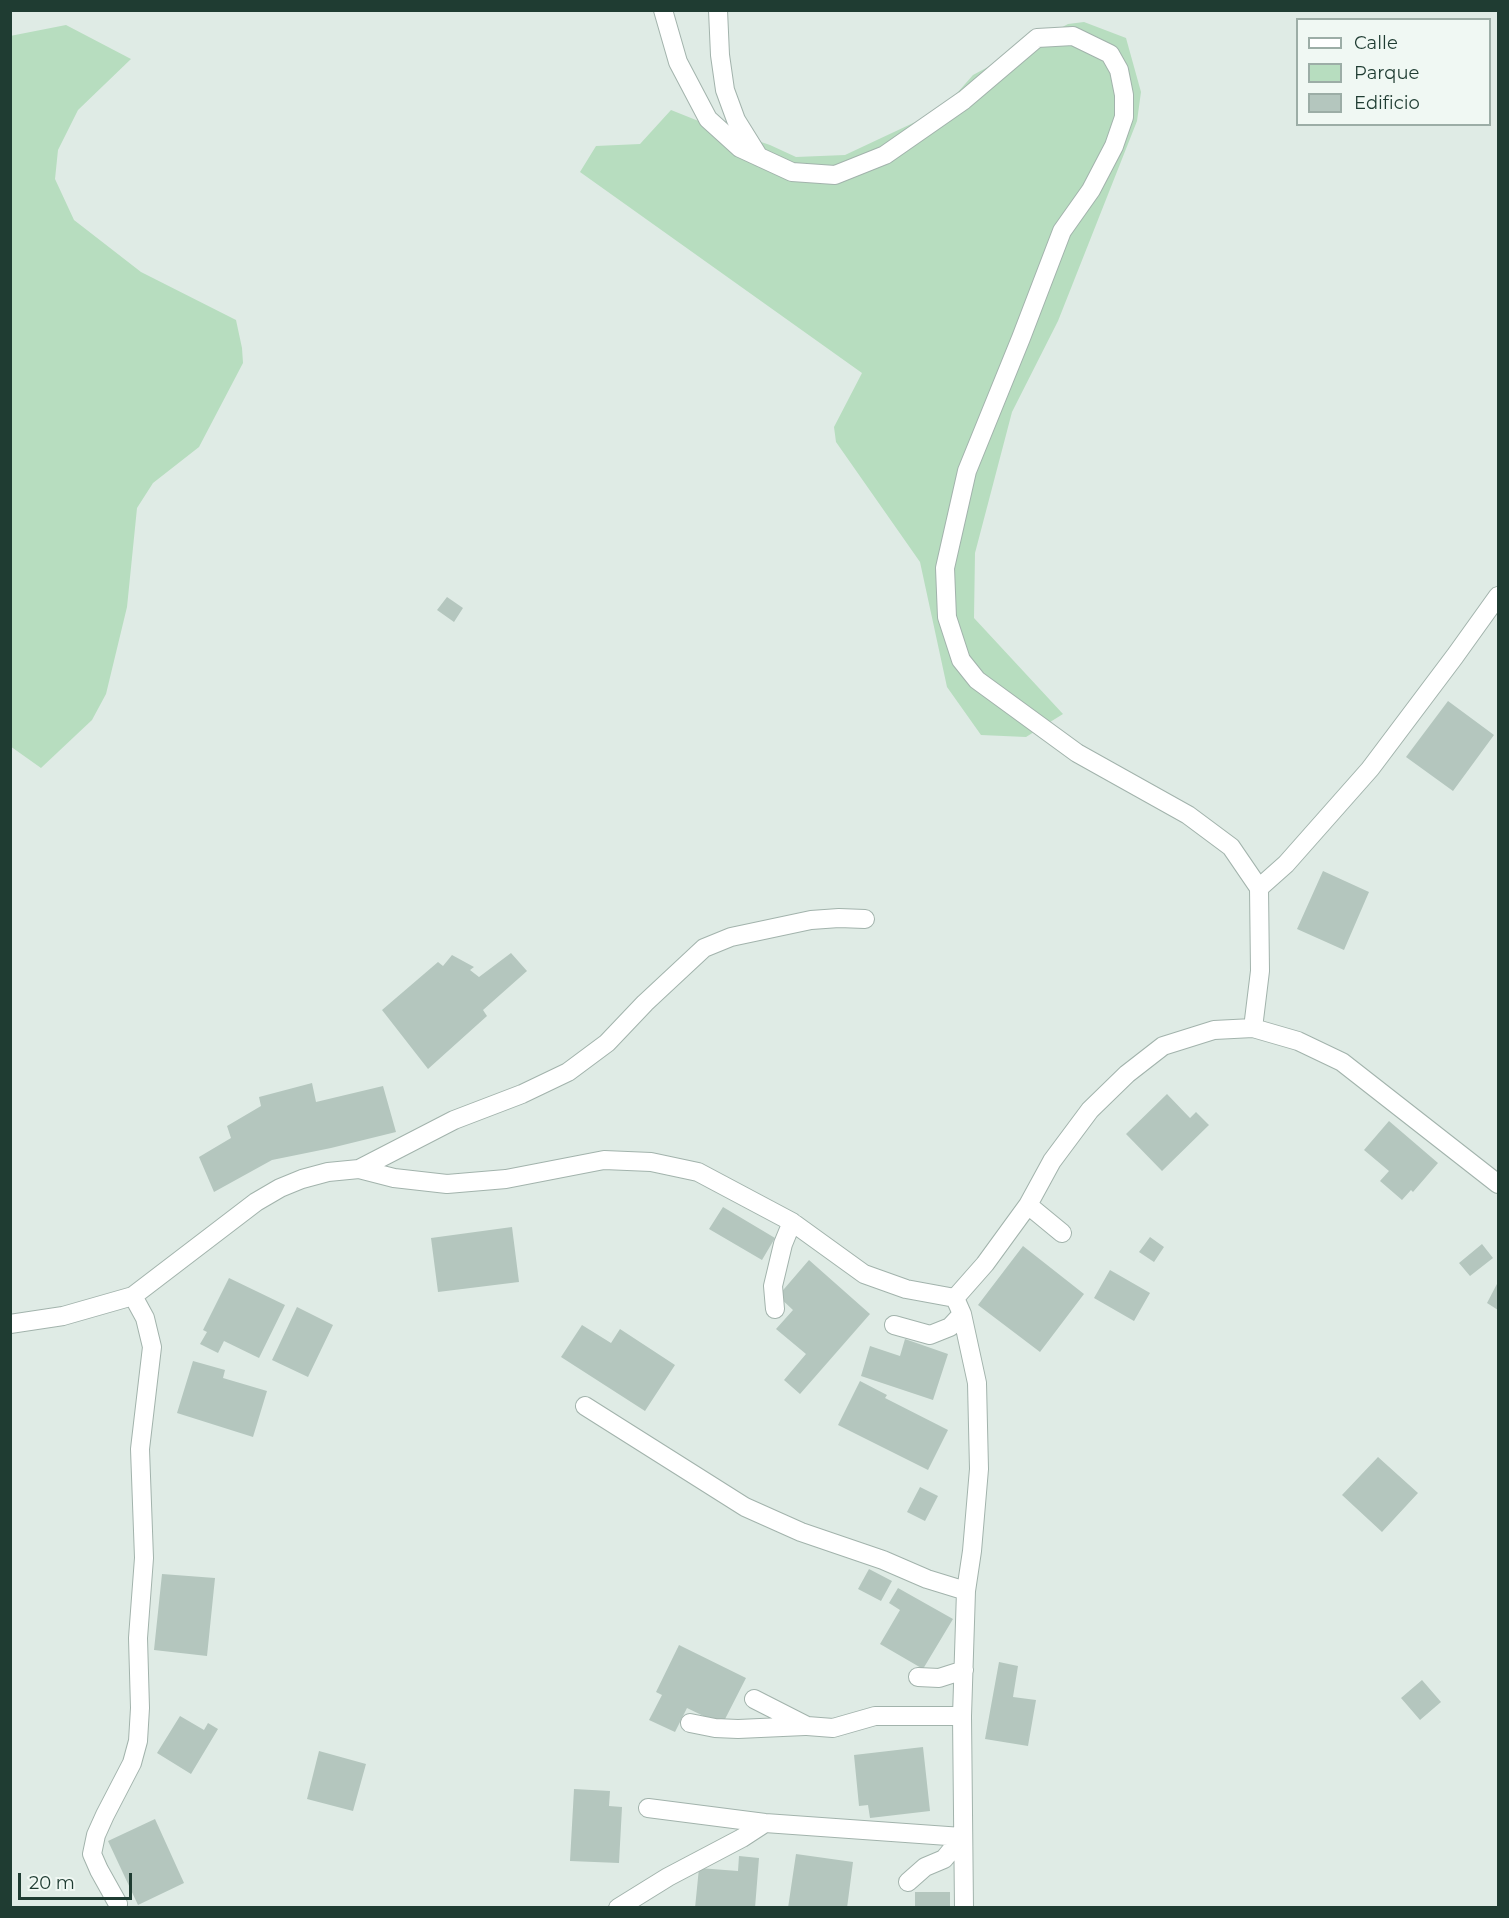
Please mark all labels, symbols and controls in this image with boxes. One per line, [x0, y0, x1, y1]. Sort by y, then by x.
legend [1296, 18, 1491, 126]
text: Calle [1354, 32, 1398, 54]
text: Parque [1354, 62, 1419, 84]
text: Edificio [1354, 92, 1420, 114]
scale bar [21, 1861, 135, 1899]
text: 20 m [29, 1872, 75, 1894]

